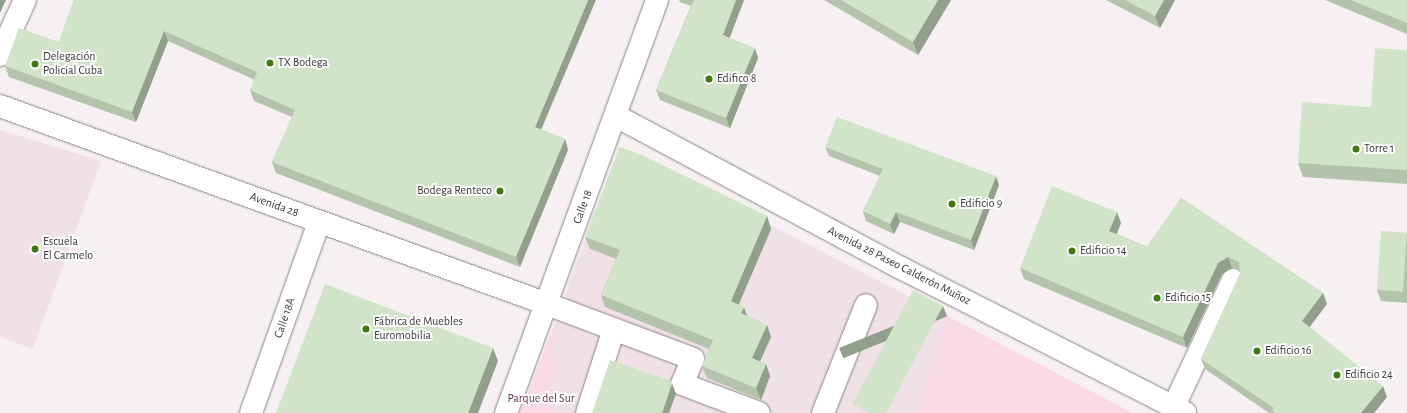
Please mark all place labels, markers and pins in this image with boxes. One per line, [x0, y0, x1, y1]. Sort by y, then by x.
place label: Delegación Policial Cuba [43, 50, 102, 78]
place label: TX Bodega [278, 56, 328, 70]
marker: TX Bodega [265, 58, 275, 68]
marker: Delegación Policial Cuba [30, 59, 40, 69]
place label: Edifico 8 [717, 72, 756, 86]
marker: Edifico 8 [704, 74, 714, 84]
place label: Torre 1 [1364, 142, 1394, 156]
marker: Torre 1 [1351, 144, 1361, 154]
place label: Bodega Renteco [417, 184, 492, 198]
marker: Bodega Renteco [495, 186, 505, 196]
place label: Edificio 9 [960, 197, 1002, 211]
marker: Edificio 9 [947, 199, 957, 209]
place label: Escuela El Carmelo [43, 235, 93, 263]
marker: Escuela El Carmelo [30, 244, 40, 254]
place label: Edificio 14 [1080, 244, 1127, 258]
marker: Edificio 14 [1067, 246, 1077, 256]
place label: Edificio 15 [1165, 291, 1211, 305]
marker: Edificio 15 [1152, 293, 1162, 303]
place label: Fábrica de Muebles Euromobilia [374, 315, 463, 343]
marker: Fábrica de Muebles Euromobilia [361, 324, 371, 334]
place label: Edificio 16 [1265, 344, 1311, 358]
marker: Edificio 16 [1252, 346, 1262, 356]
place label: Edificio 24 [1345, 368, 1393, 382]
marker: Edificio 24 [1332, 370, 1342, 380]

